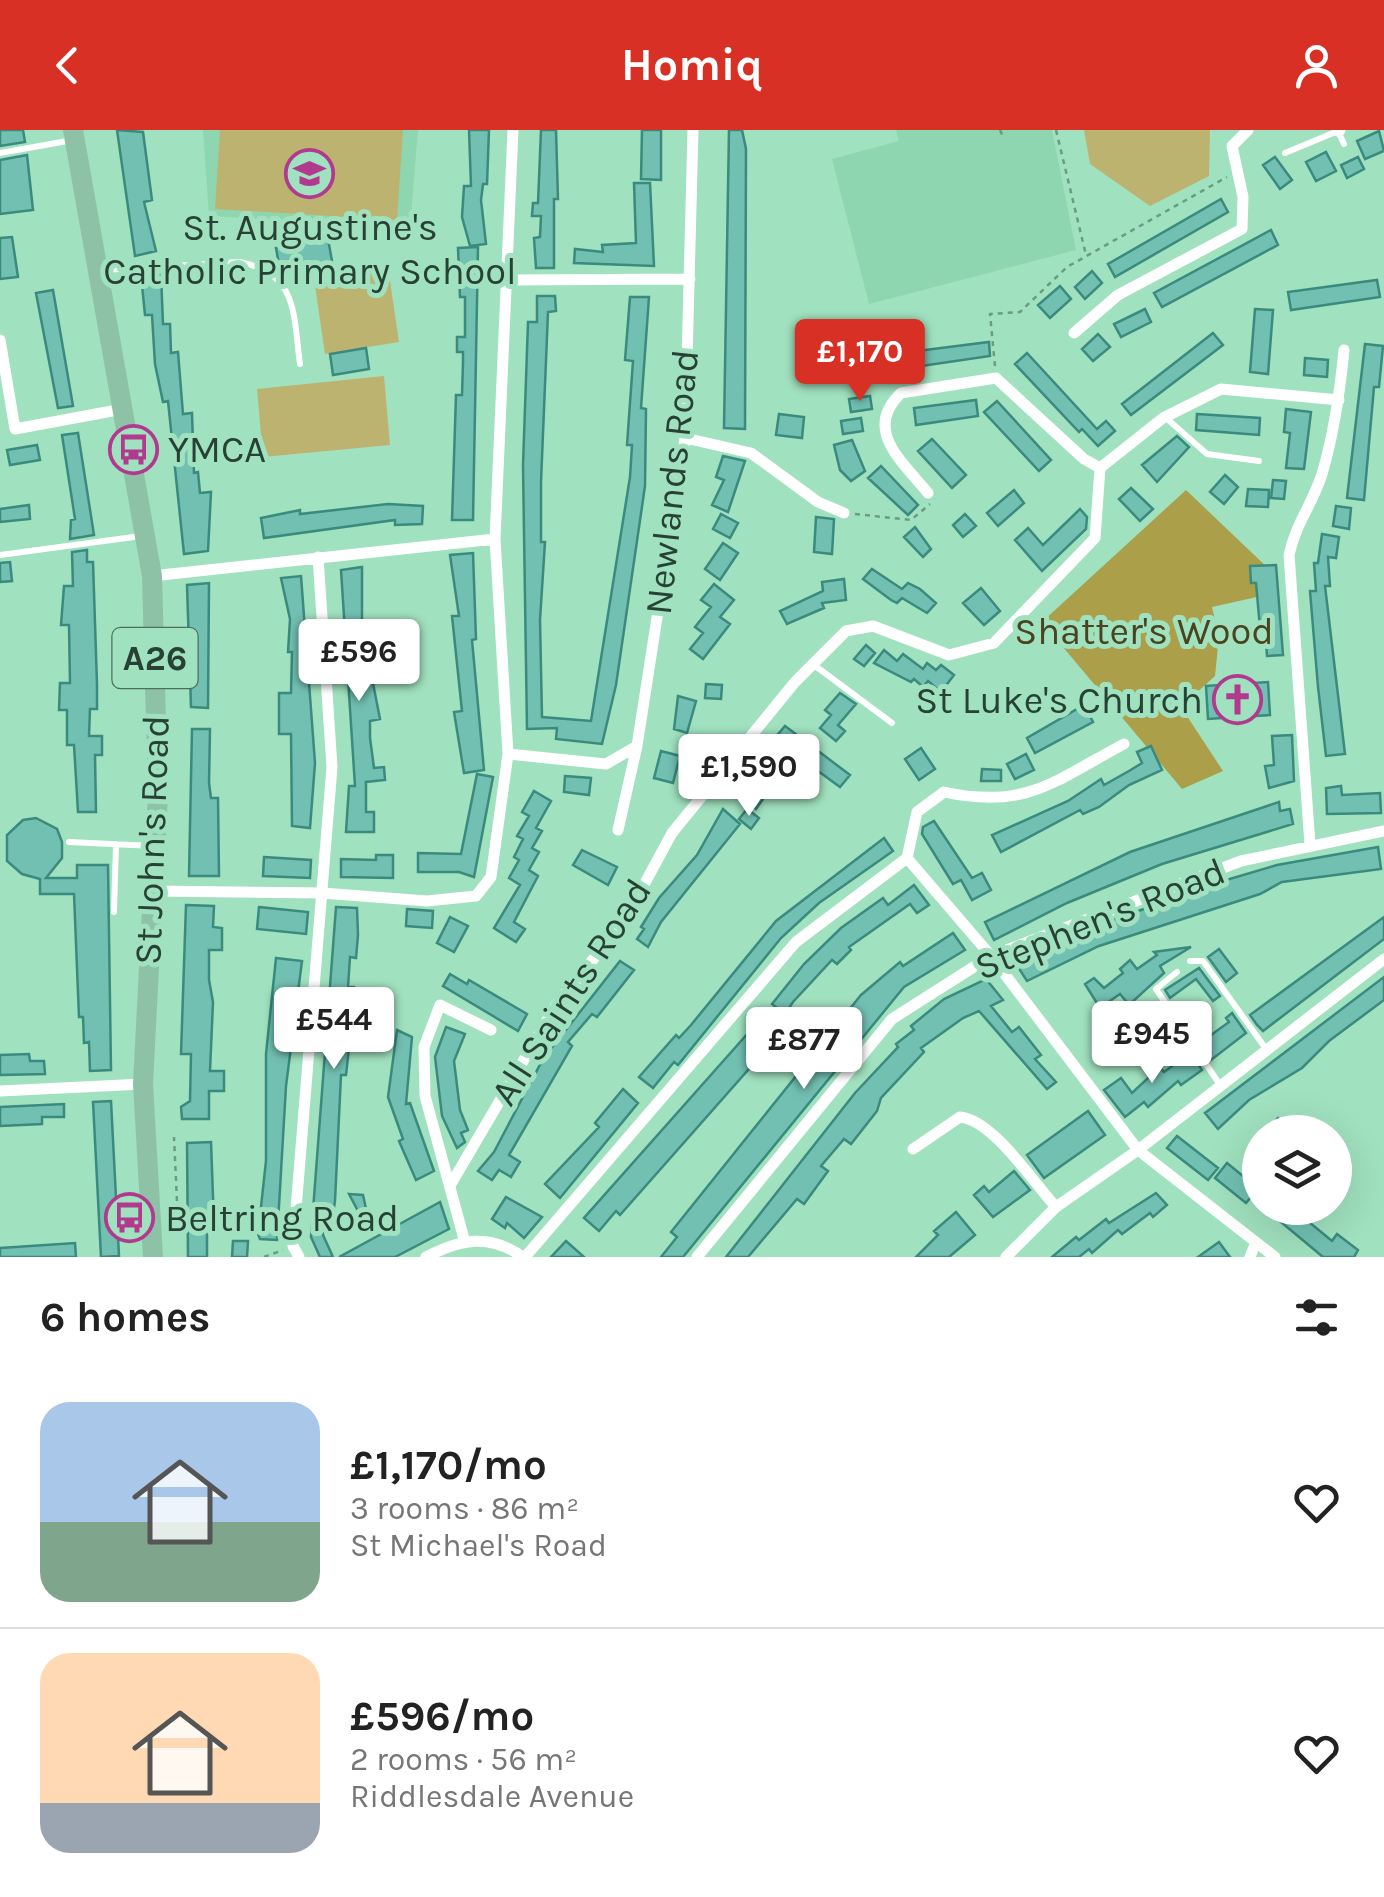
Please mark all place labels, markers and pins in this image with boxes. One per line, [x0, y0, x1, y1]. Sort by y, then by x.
school or university icon: St. Augustine's Catholic Primary School [284, 147, 336, 199]
place label: St. Augustine's Catholic Primary School [103, 205, 517, 294]
pin: £1,170 [779, 319, 941, 404]
bus stop icon: YMCA [107, 423, 159, 475]
place label: YMCA [168, 427, 266, 472]
pin: £596 [300, 619, 418, 704]
church icon: St Luke's Church [1212, 674, 1264, 726]
place label: St Luke's Church [915, 678, 1203, 723]
pin: £1,590 [668, 734, 830, 819]
pin: £544 [275, 987, 393, 1072]
pin: £945 [1093, 1001, 1211, 1086]
pin: £877 [745, 1007, 863, 1092]
bus stop icon: Beltring Road [104, 1192, 156, 1244]
place label: Beltring Road [165, 1196, 399, 1241]

